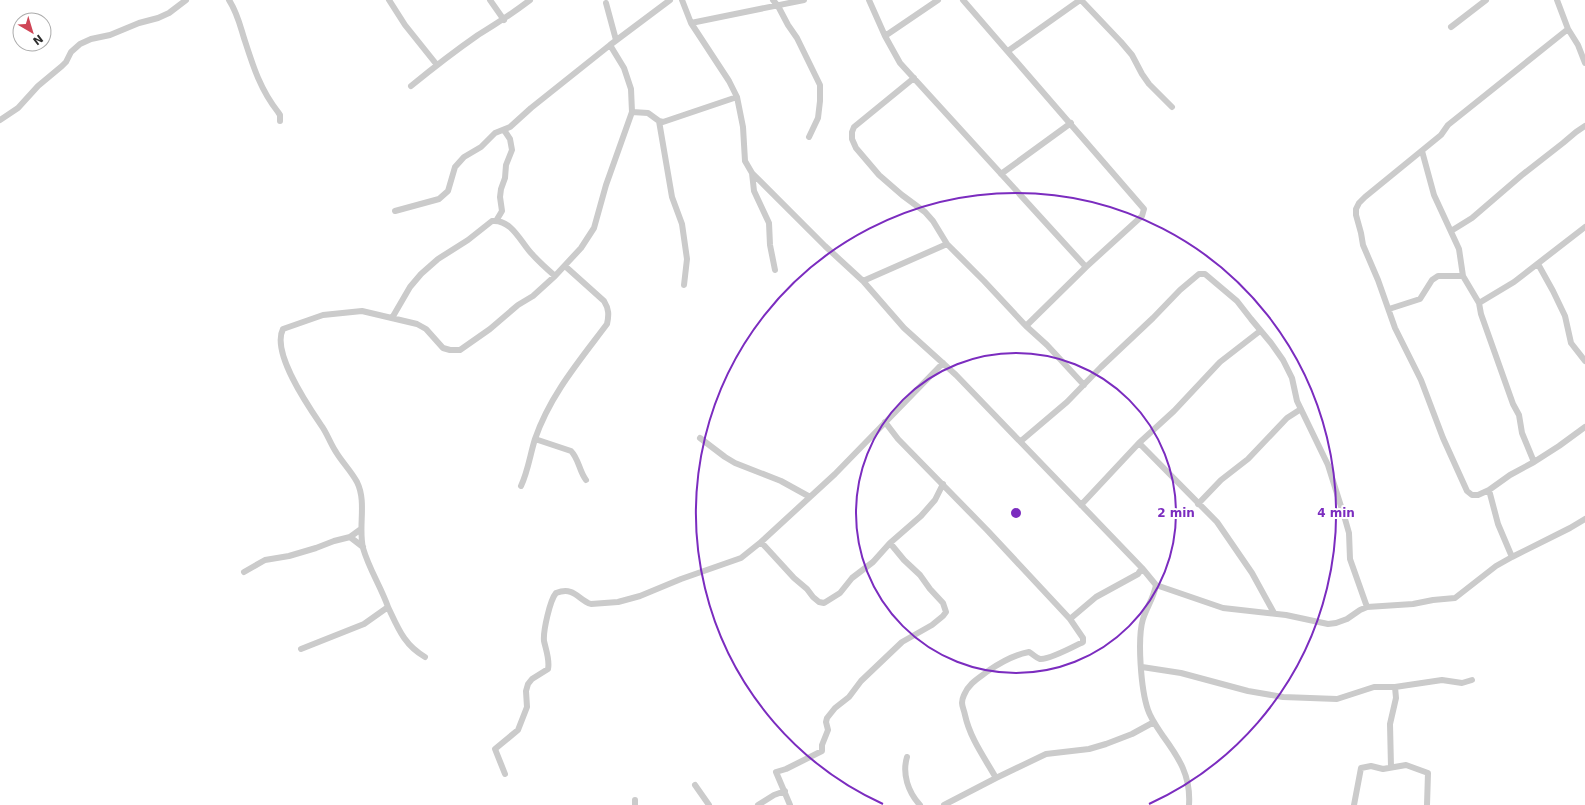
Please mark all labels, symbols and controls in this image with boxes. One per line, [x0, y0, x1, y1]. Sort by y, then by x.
north arrow [12, 12, 52, 52]
text: N [30, 32, 45, 47]
centre of rings [1009, 506, 1023, 520]
text: 2 min [1157, 506, 1195, 520]
text: 4 min [1317, 506, 1355, 520]

